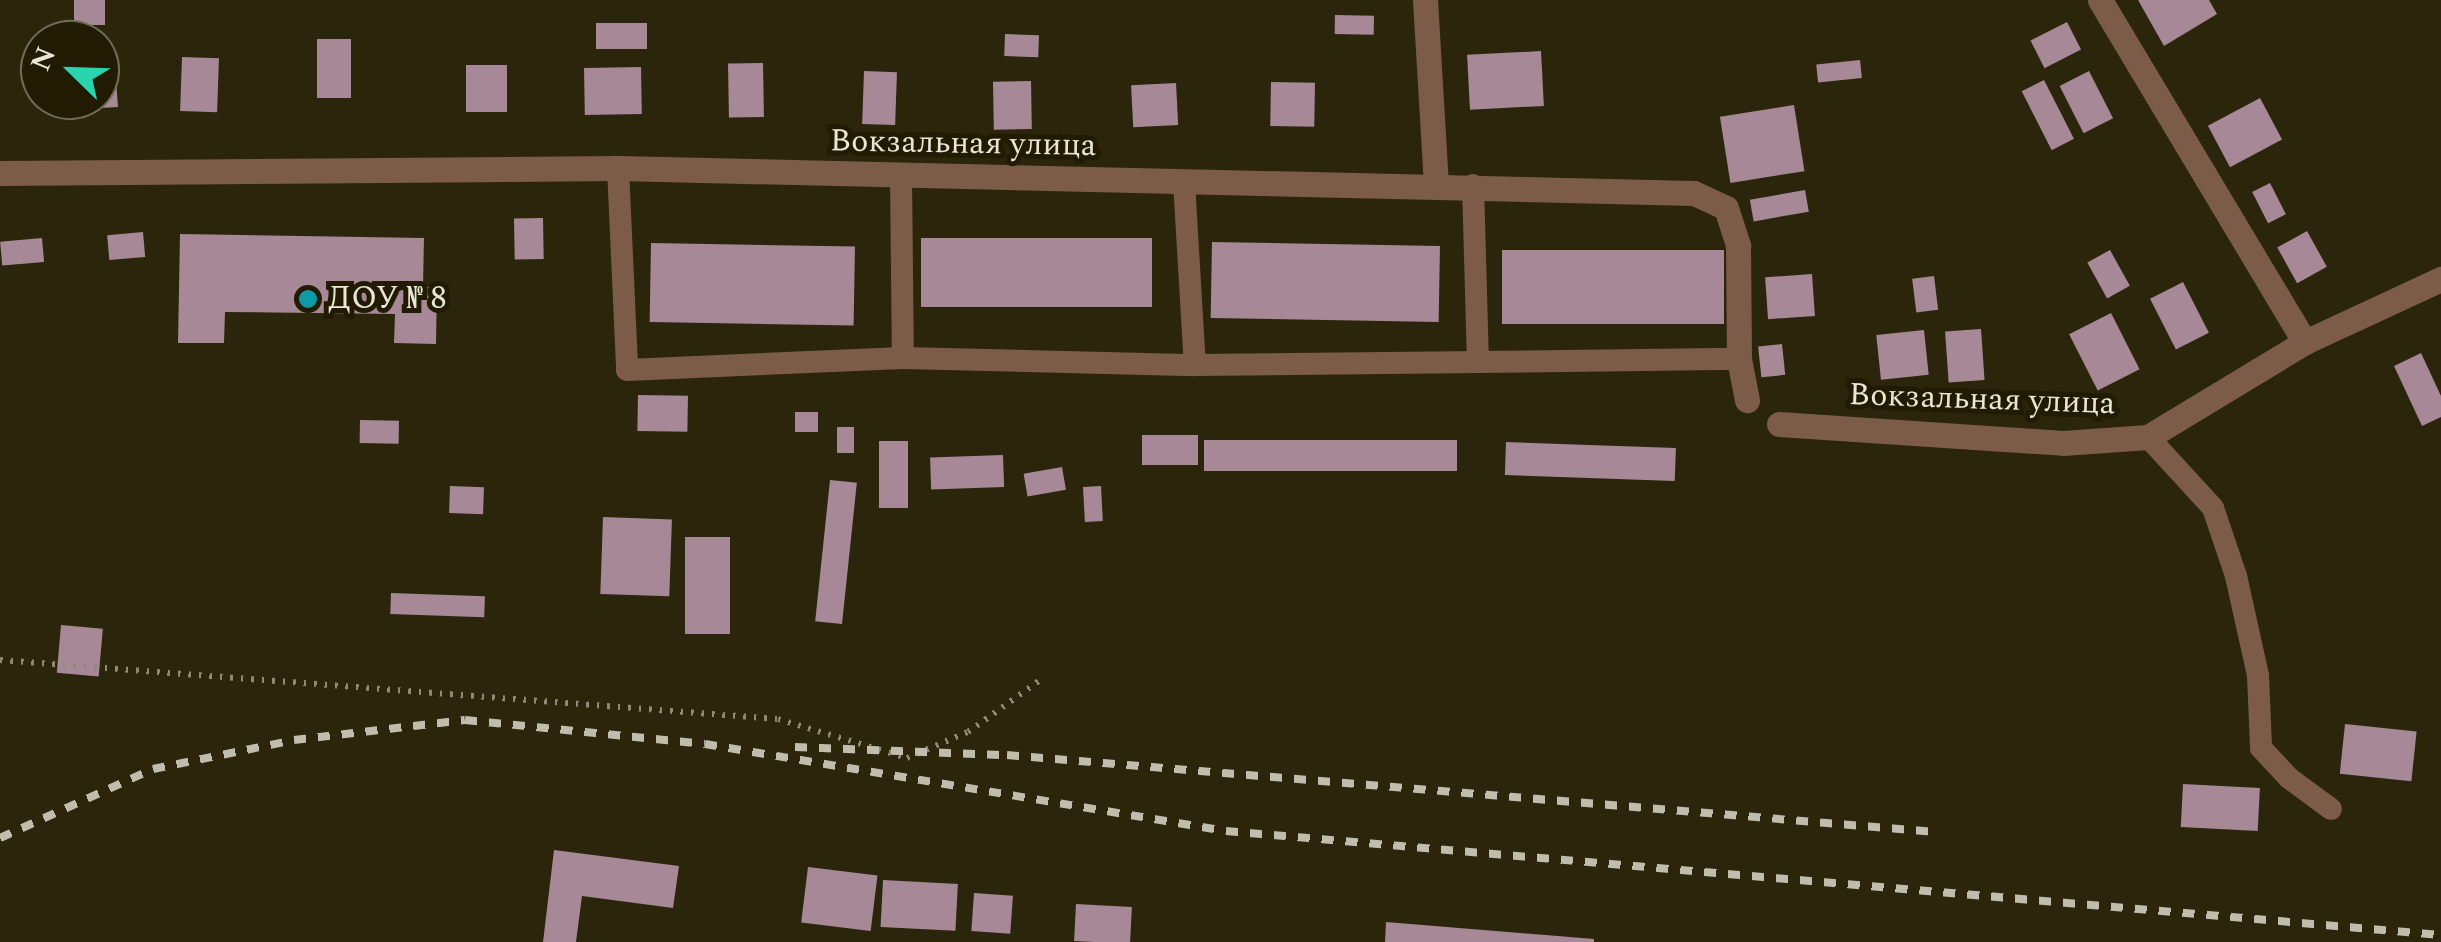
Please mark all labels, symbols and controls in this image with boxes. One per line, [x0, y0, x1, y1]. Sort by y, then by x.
north arrow [20, 20, 120, 120]
text: N [20, 40, 68, 78]
street label: Вокзальная улица [829, 122, 1097, 166]
place label: ДОУ № 8 [328, 280, 446, 318]
marker: ДОУ № 8 [297, 288, 319, 310]
street label: Вокзальная улица [1848, 376, 2116, 424]

